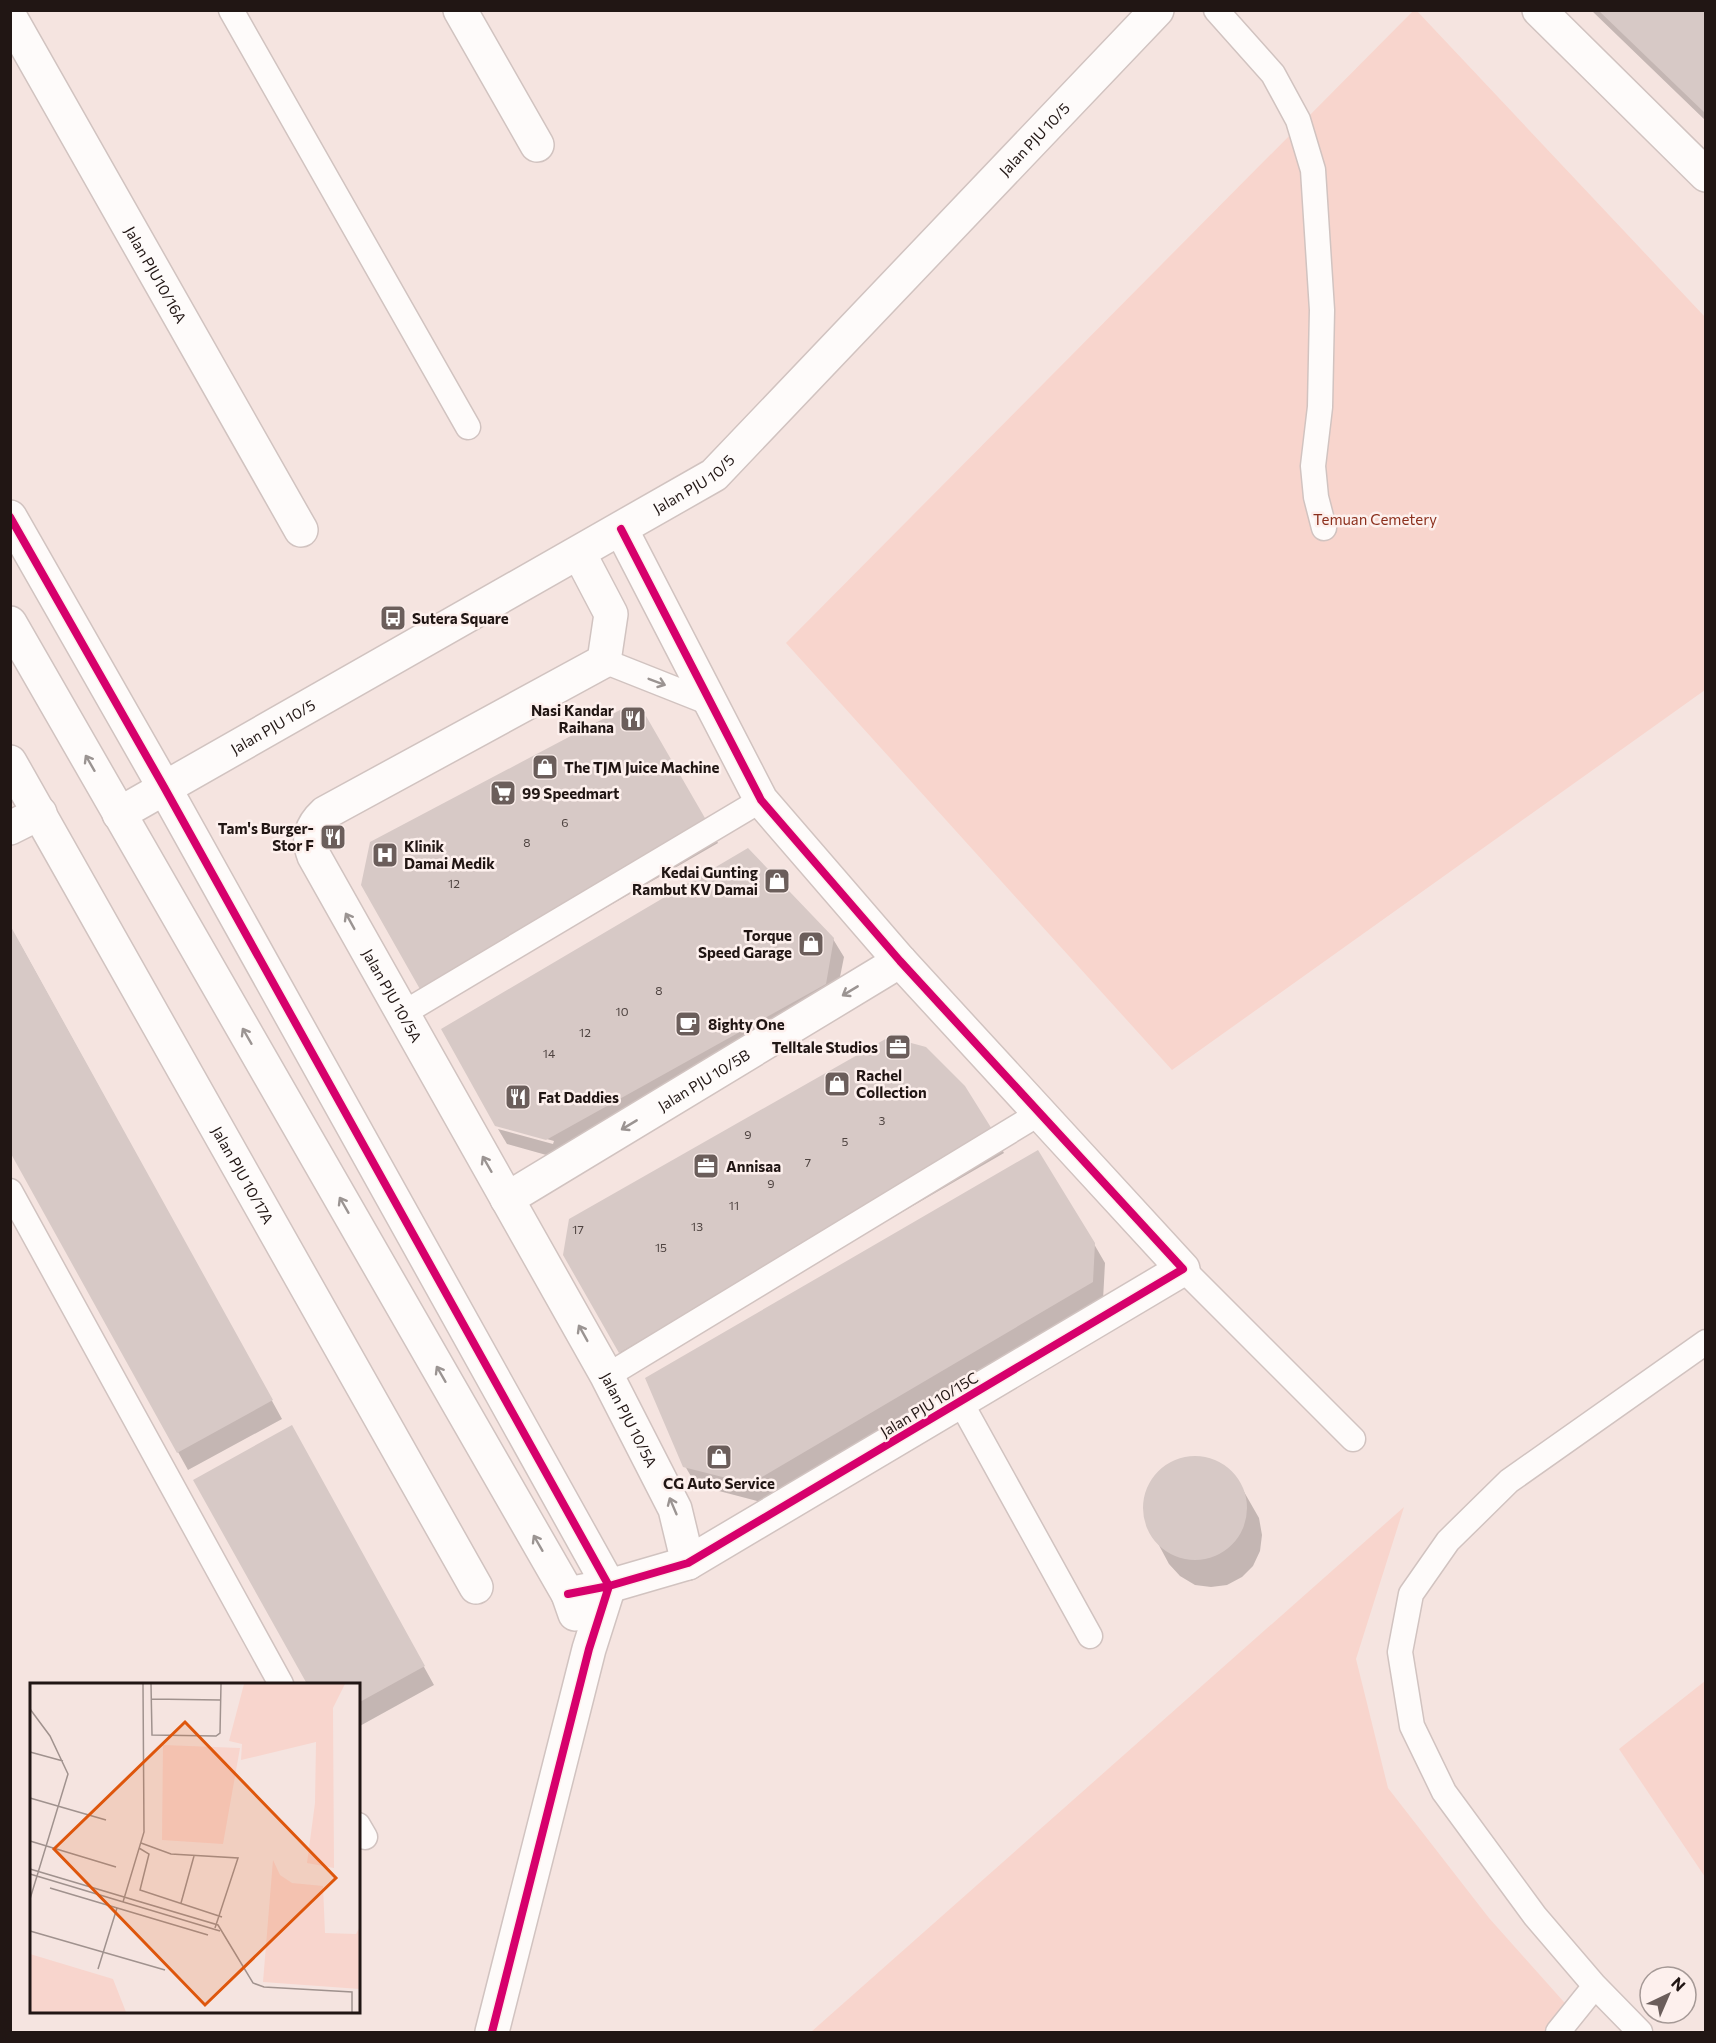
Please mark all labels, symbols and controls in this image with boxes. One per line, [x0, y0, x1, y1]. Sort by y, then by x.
street label: Jalan PJU 10/5 [995, 99, 1073, 179]
street label: Jalan PJU10/16A [121, 223, 191, 326]
street label: Jalan PJU 10/5 [650, 450, 738, 517]
park label: Temuan Cemetery [1313, 510, 1437, 528]
bus stop icon: Sutera Square [378, 603, 408, 633]
place label: Sutera Square [412, 609, 509, 627]
one-way arrow [647, 677, 666, 688]
street label: Jalan PJU 10/5 [227, 695, 318, 758]
place label: Nasi Kandar Raihana [531, 701, 614, 736]
restaurant icon: Nasi Kandar Raihana [618, 704, 648, 734]
shop icon: The TJM Juice Machine [530, 752, 560, 782]
one-way arrow [84, 755, 96, 772]
place label: The TJM Juice Machine [564, 758, 719, 776]
supermarket icon: 99 Speedmart [488, 778, 518, 808]
place label: 99 Speedmart [522, 784, 619, 802]
house number: 6 [561, 815, 569, 829]
place label: Tam's Burger- Stor F [218, 819, 314, 854]
restaurant icon: Tam's Burger- Stor F [318, 822, 348, 852]
house number: 8 [523, 835, 531, 849]
place label: Klinik Damai Medik [404, 837, 495, 872]
hospital icon: Klinik Damai Medik [370, 840, 400, 870]
place label: Kedai Gunting Rambut KV Damai [632, 863, 758, 898]
shop icon: Kedai Gunting Rambut KV Damai [762, 866, 792, 896]
house number: 12 [448, 876, 460, 890]
one-way arrow [344, 912, 355, 930]
place label: Torque Speed Garage [698, 926, 792, 961]
shop icon: Torque Speed Garage [796, 929, 826, 959]
street label: Jalan PJU 10/5A [359, 946, 426, 1045]
house number: 8 [655, 983, 663, 997]
one-way arrow [842, 986, 859, 998]
house number: 10 [616, 1004, 629, 1018]
cafe icon: 8ighty One [673, 1009, 703, 1039]
place label: 8ighty One [708, 1015, 785, 1033]
house number: 12 [579, 1025, 591, 1039]
one-way arrow [240, 1028, 252, 1045]
office icon: Telltale Studios [883, 1032, 913, 1062]
place label: Telltale Studios [772, 1038, 878, 1056]
street label: Jalan PJU 10/5B [655, 1045, 753, 1114]
house number: 14 [543, 1046, 555, 1060]
place label: Rachel Collection [856, 1066, 927, 1101]
shop icon: Rachel Collection [822, 1069, 852, 1099]
restaurant icon: Fat Daddies [503, 1082, 533, 1112]
place label: Fat Daddies [538, 1088, 619, 1106]
house number: 3 [879, 1113, 886, 1127]
one-way arrow [621, 1119, 638, 1132]
street label: Jalan PJU 10/17A [208, 1123, 278, 1227]
house number: 9 [744, 1127, 752, 1141]
house number: 5 [842, 1134, 849, 1148]
office icon: Annisaa [691, 1151, 721, 1181]
house number: 7 [805, 1155, 811, 1169]
one-way arrow [481, 1156, 493, 1173]
place label: Annisaa [726, 1157, 781, 1175]
house number: 9 [767, 1176, 775, 1190]
one-way arrow [338, 1197, 350, 1214]
house number: 11 [729, 1198, 739, 1212]
house number: 13 [691, 1219, 703, 1233]
house number: 17 [572, 1222, 584, 1236]
house number: 15 [655, 1240, 667, 1254]
one-way arrow [577, 1325, 588, 1343]
one-way arrow [435, 1366, 447, 1383]
street label: Jalan PJU 10/15C [877, 1368, 981, 1440]
street label: Jalan PJU 10/5A [598, 1369, 661, 1470]
shop icon: CG Auto Service [704, 1442, 734, 1472]
place label: CG Auto Service [663, 1474, 775, 1492]
one-way arrow [667, 1498, 678, 1516]
one-way arrow [532, 1535, 544, 1552]
inset map [30, 1683, 360, 2013]
north arrow [1638, 1965, 1698, 2025]
text: N [1668, 1973, 1690, 1995]

